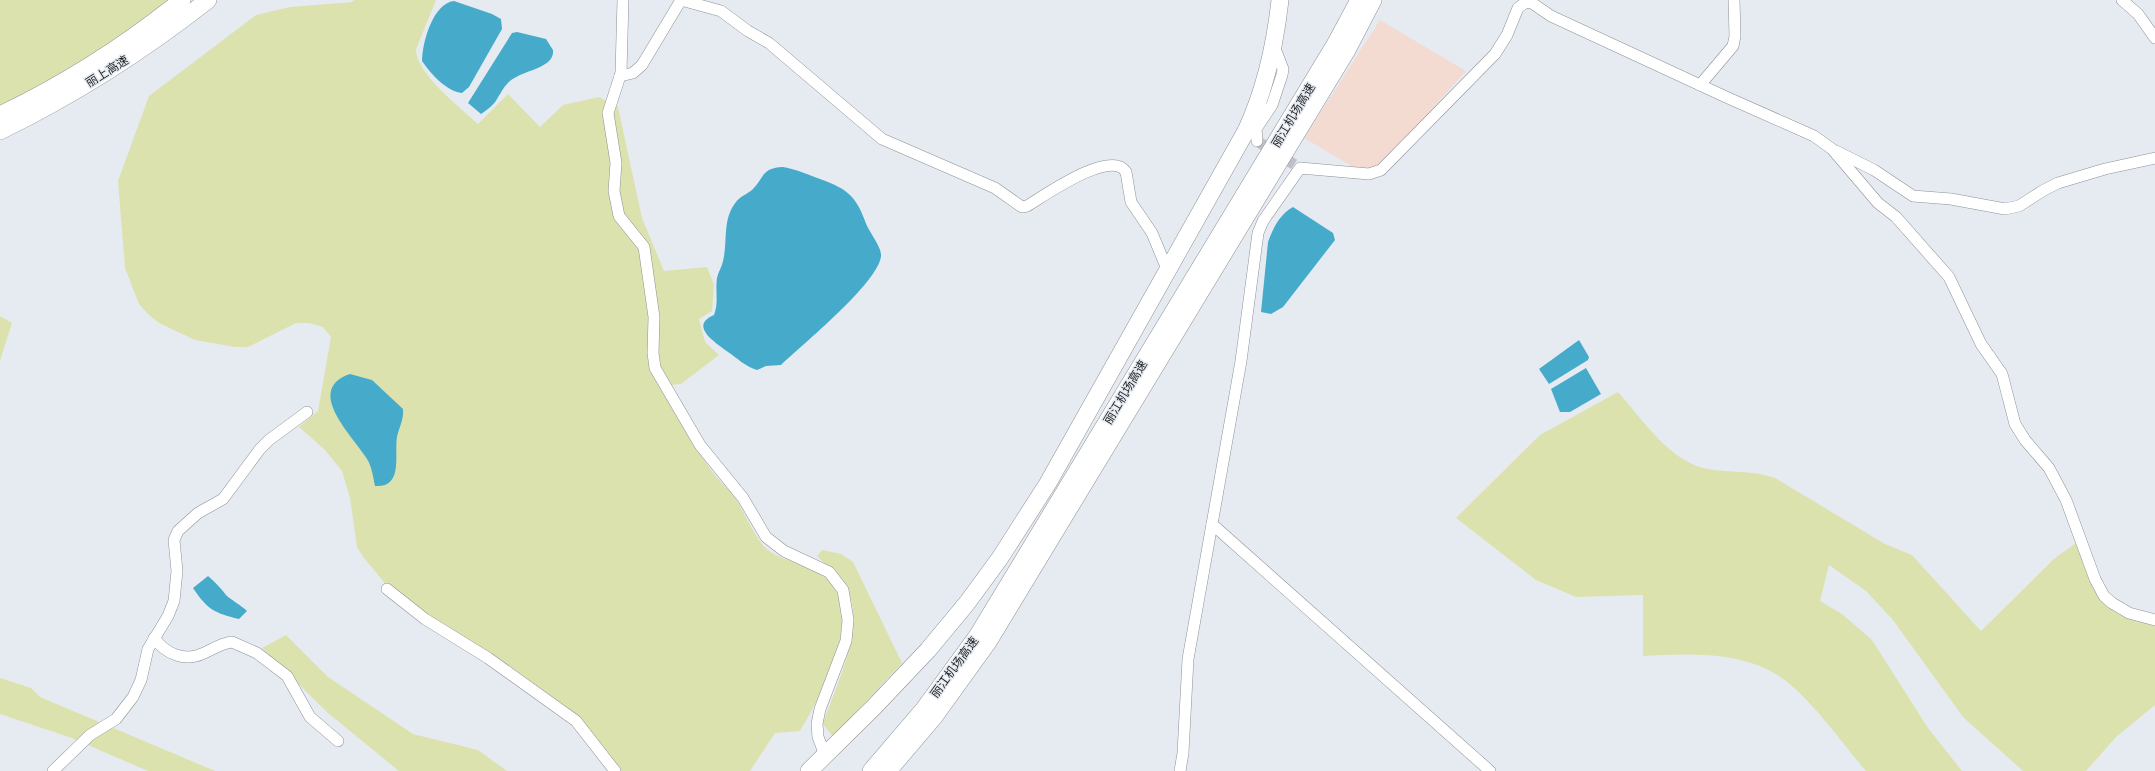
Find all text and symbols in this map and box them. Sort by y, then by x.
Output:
street label: 丽上高速 [83,52,131,90]
street label: 丽江机场高速 [1268,80,1318,150]
street label: 丽江机场高速 [1100,357,1150,427]
street label: 丽江机场高速 [927,633,981,701]

